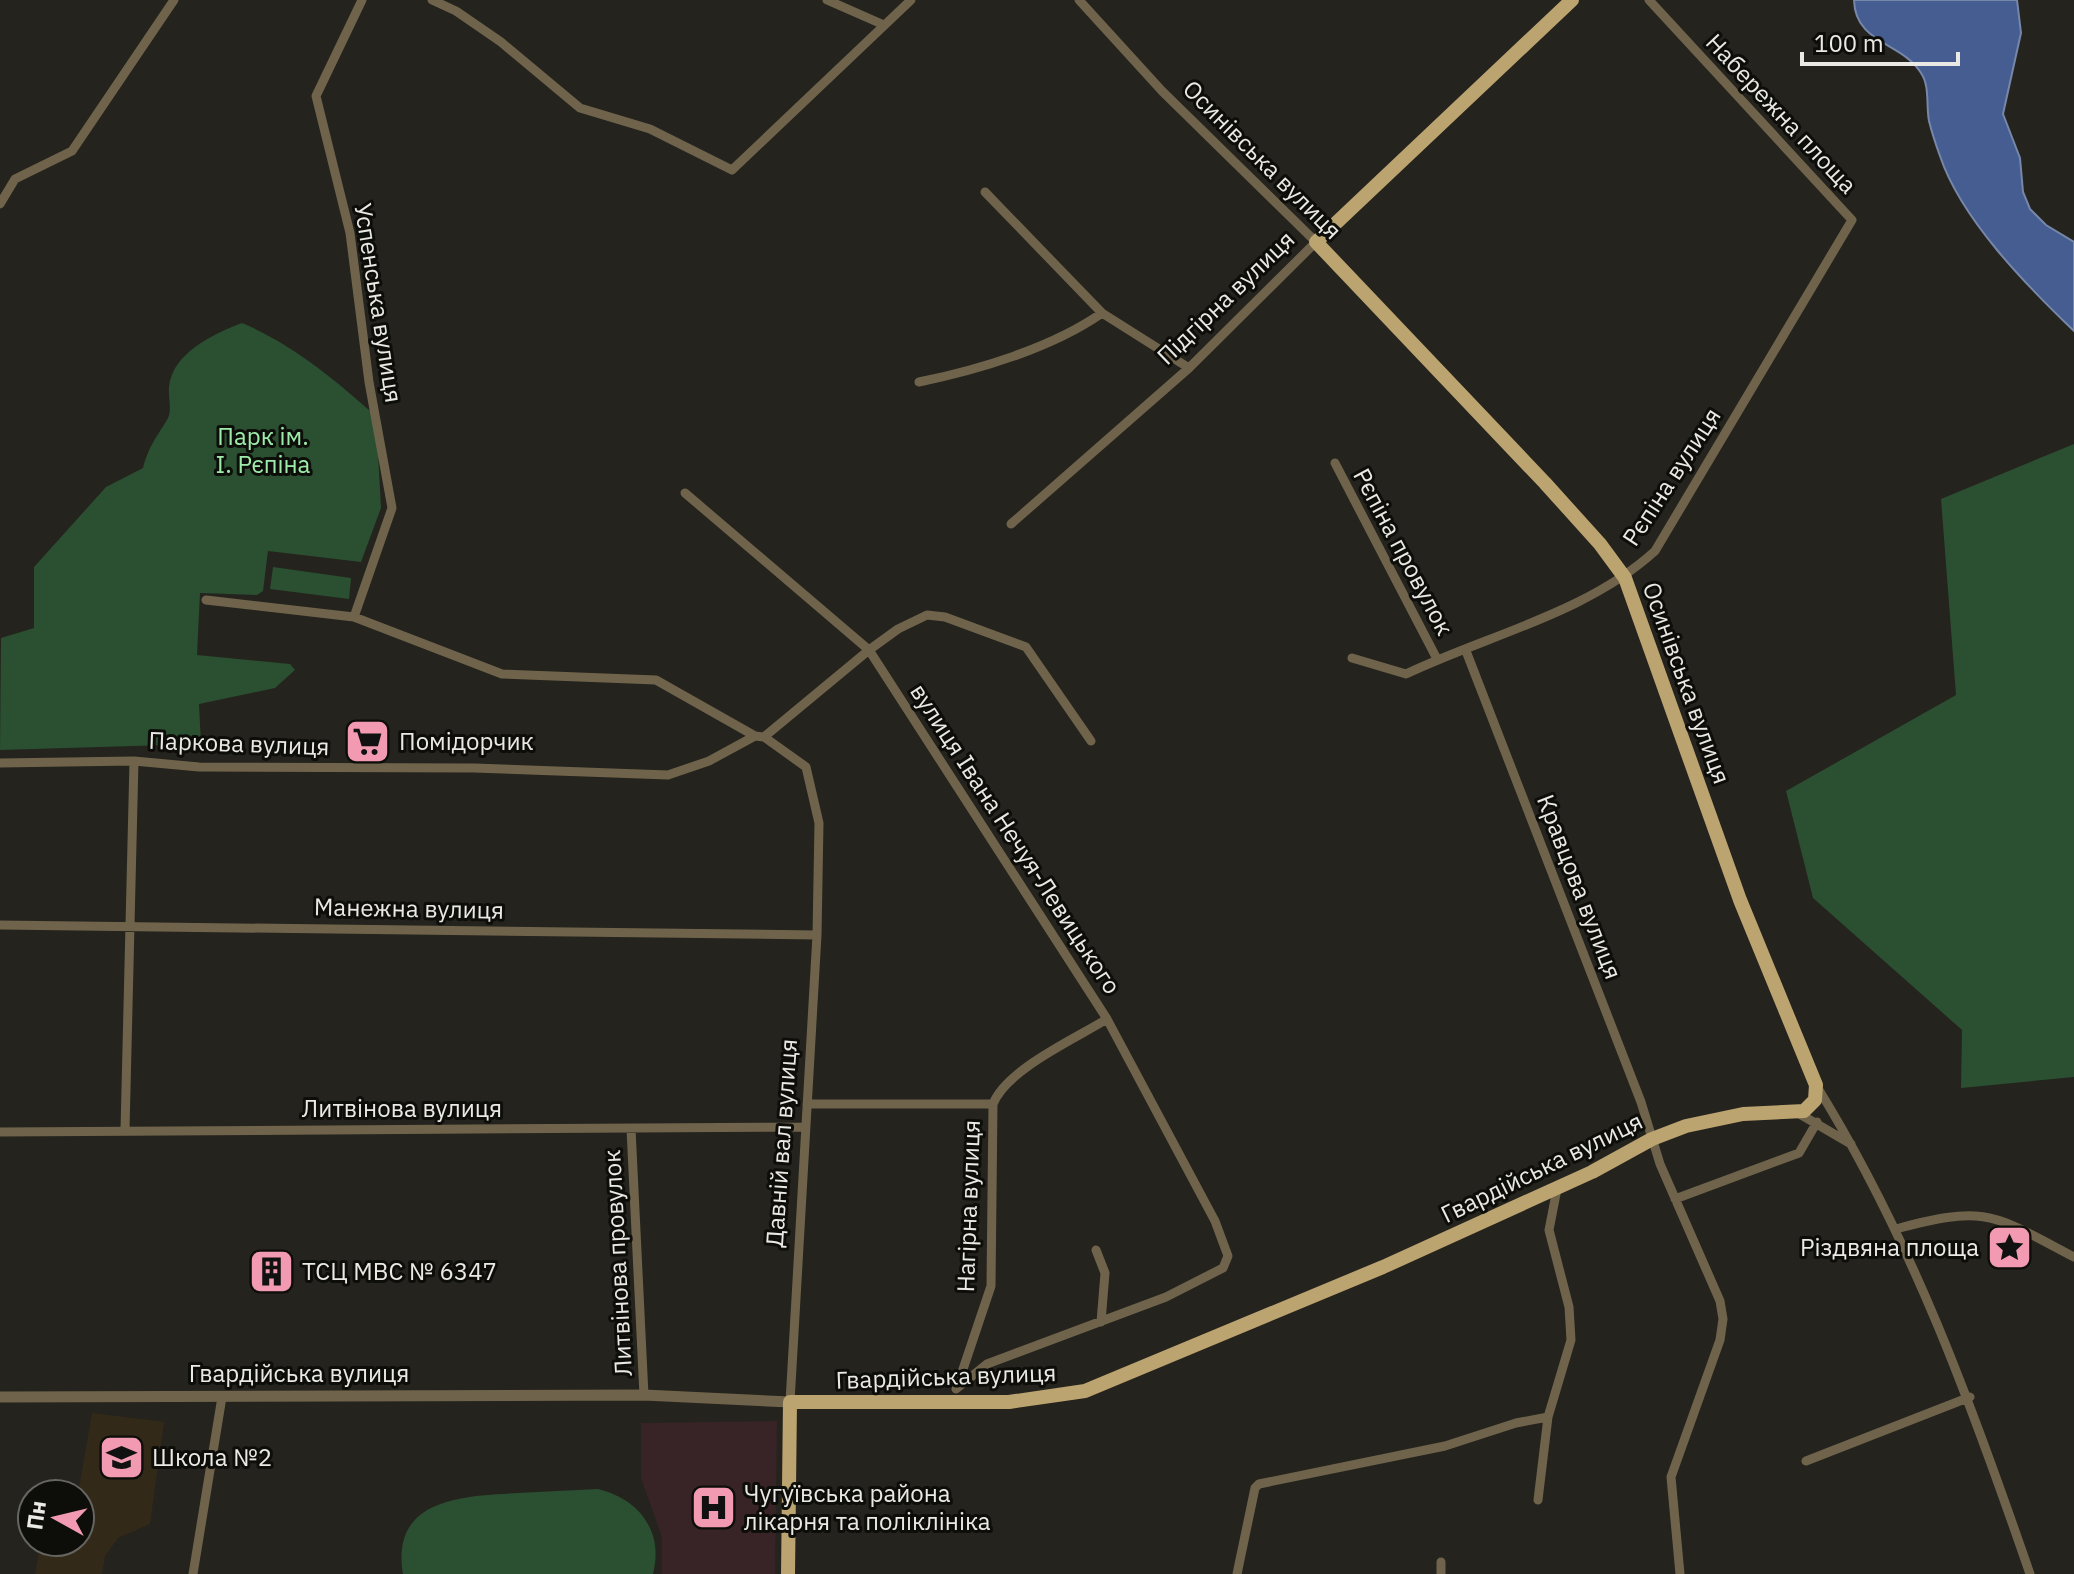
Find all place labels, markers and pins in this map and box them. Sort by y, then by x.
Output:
supermarket icon: Помідорчик [344,718,392,766]
place label: Помідорчик [399,725,534,757]
place icon: Різдвяна площа [1986,1224,2034,1272]
place label: Різдвяна площа [1800,1231,1979,1263]
building icon: ТСЦ МВС № 6347 [247,1248,295,1296]
place label: ТСЦ МВС № 6347 [302,1255,497,1287]
school or university icon: Школа №2 [97,1434,145,1482]
place label: Школа №2 [152,1441,272,1473]
place label: Чугуївська района лікарня та поліклініка [744,1477,991,1537]
hospital icon: Чугуївська района лікарня та поліклініка [689,1484,737,1532]

